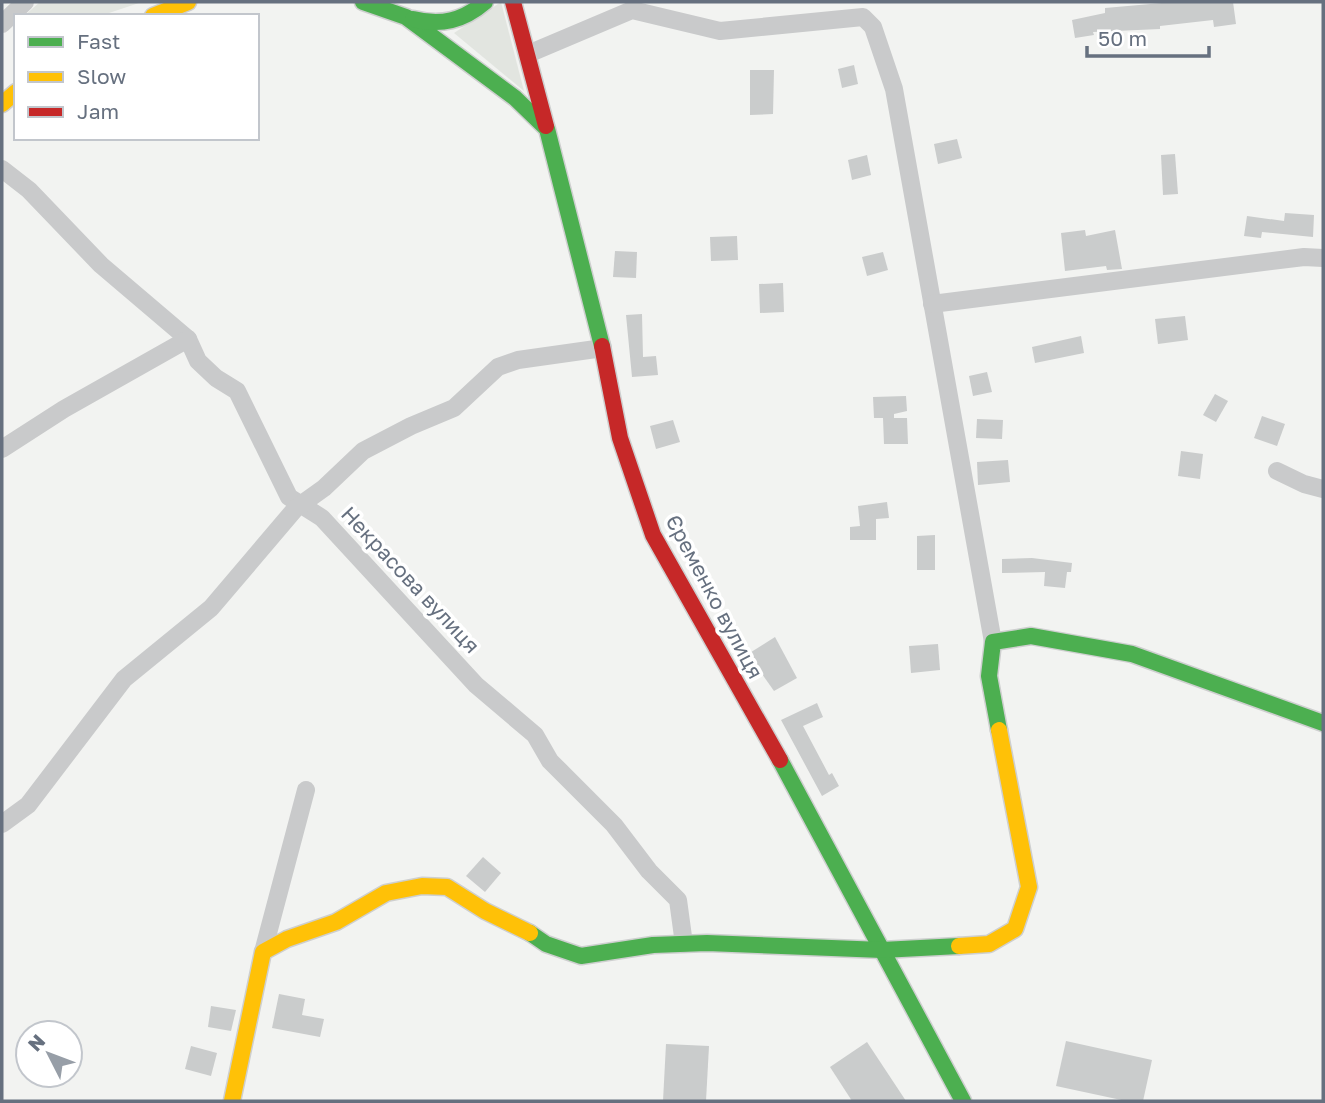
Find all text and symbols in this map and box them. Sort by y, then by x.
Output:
legend [14,14,259,140]
scale bar [1087,14,1210,58]
text: 50 m [1098,25,1147,51]
text: Fast [77,28,120,54]
text: Slow [77,63,126,89]
text: Jam [77,98,119,124]
street label: Некрасова вулиця [336,501,485,658]
street label: Єременко вулиця [661,510,769,683]
north arrow [14,1019,84,1089]
text: N [23,1029,49,1055]

